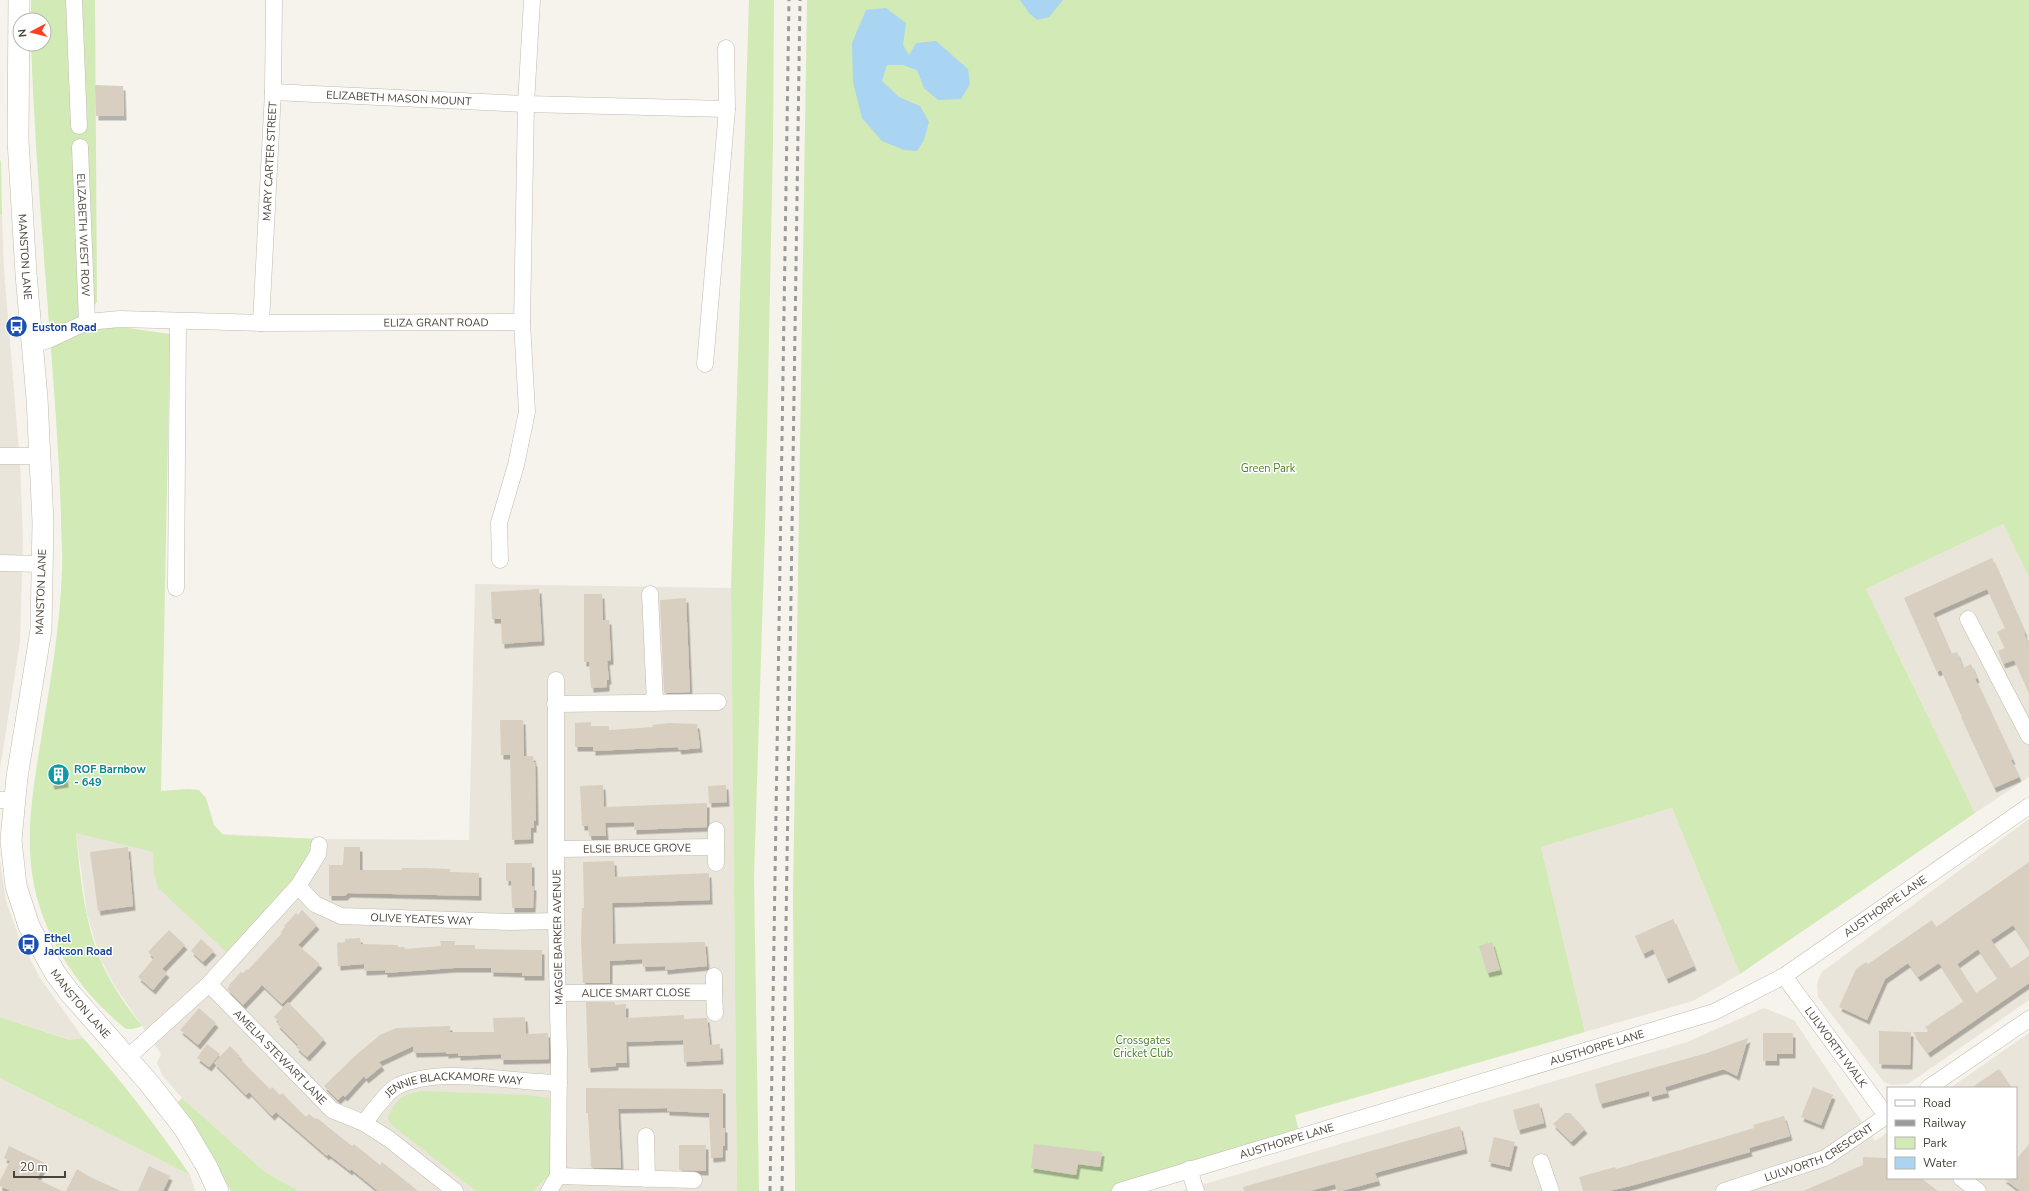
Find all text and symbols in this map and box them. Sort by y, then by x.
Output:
north arrow [12,12,52,52]
text: N [15,28,31,38]
street label: ELIZABETH MASON MOUNT [326,87,472,109]
street label: MARY CARTER STREET [259,101,280,221]
street label: ELIZABETH WEST ROW [74,173,93,297]
street label: MANSTON LANE [15,213,36,300]
bus stop icon: Euston Road [4,314,30,340]
street label: ELIZA GRANT ROAD [383,315,489,330]
place label: Euston Road [32,320,97,335]
park label: Green Park [1241,461,1296,476]
street label: MANSTON LANE [32,549,50,635]
building icon: ROF Barnbow - 649 [45,762,71,788]
place label: ROF Barnbow - 649 [74,762,146,790]
street label: ELSIE BRUCE GROVE [583,840,691,856]
street label: MAGGIE BARKER AVENUE [549,869,567,1005]
street label: AUSTHORPE LANE [1840,872,1929,940]
street label: OLIVE YEATES WAY [370,910,473,928]
bus stop icon: Ethel Jackson Road [15,931,41,957]
place label: Ethel Jackson Road [43,931,112,959]
street label: MANSTON LANE [47,966,114,1041]
street label: ALICE SMART CLOSE [581,985,690,1000]
street label: LULWORTH WALK [1801,1004,1871,1091]
street label: AMELIA STEWART LANE [230,1006,330,1108]
street label: AUSTHORPE LANE [1548,1026,1646,1069]
park label: Crossgates Cricket Club [1113,1033,1173,1061]
street label: JENNIE BLACKAMORE WAY [380,1069,524,1101]
legend [1887,1087,2017,1179]
text: Road [1923,1095,1951,1111]
text: Railway [1923,1115,1967,1131]
street label: AUSTHORPE LANE [1238,1119,1336,1162]
street label: LULWORTH CRESCENT [1762,1119,1877,1185]
text: Park [1923,1135,1948,1151]
scale bar [14,1153,65,1179]
text: Water [1923,1155,1957,1171]
text: 20 m [20,1159,48,1175]

